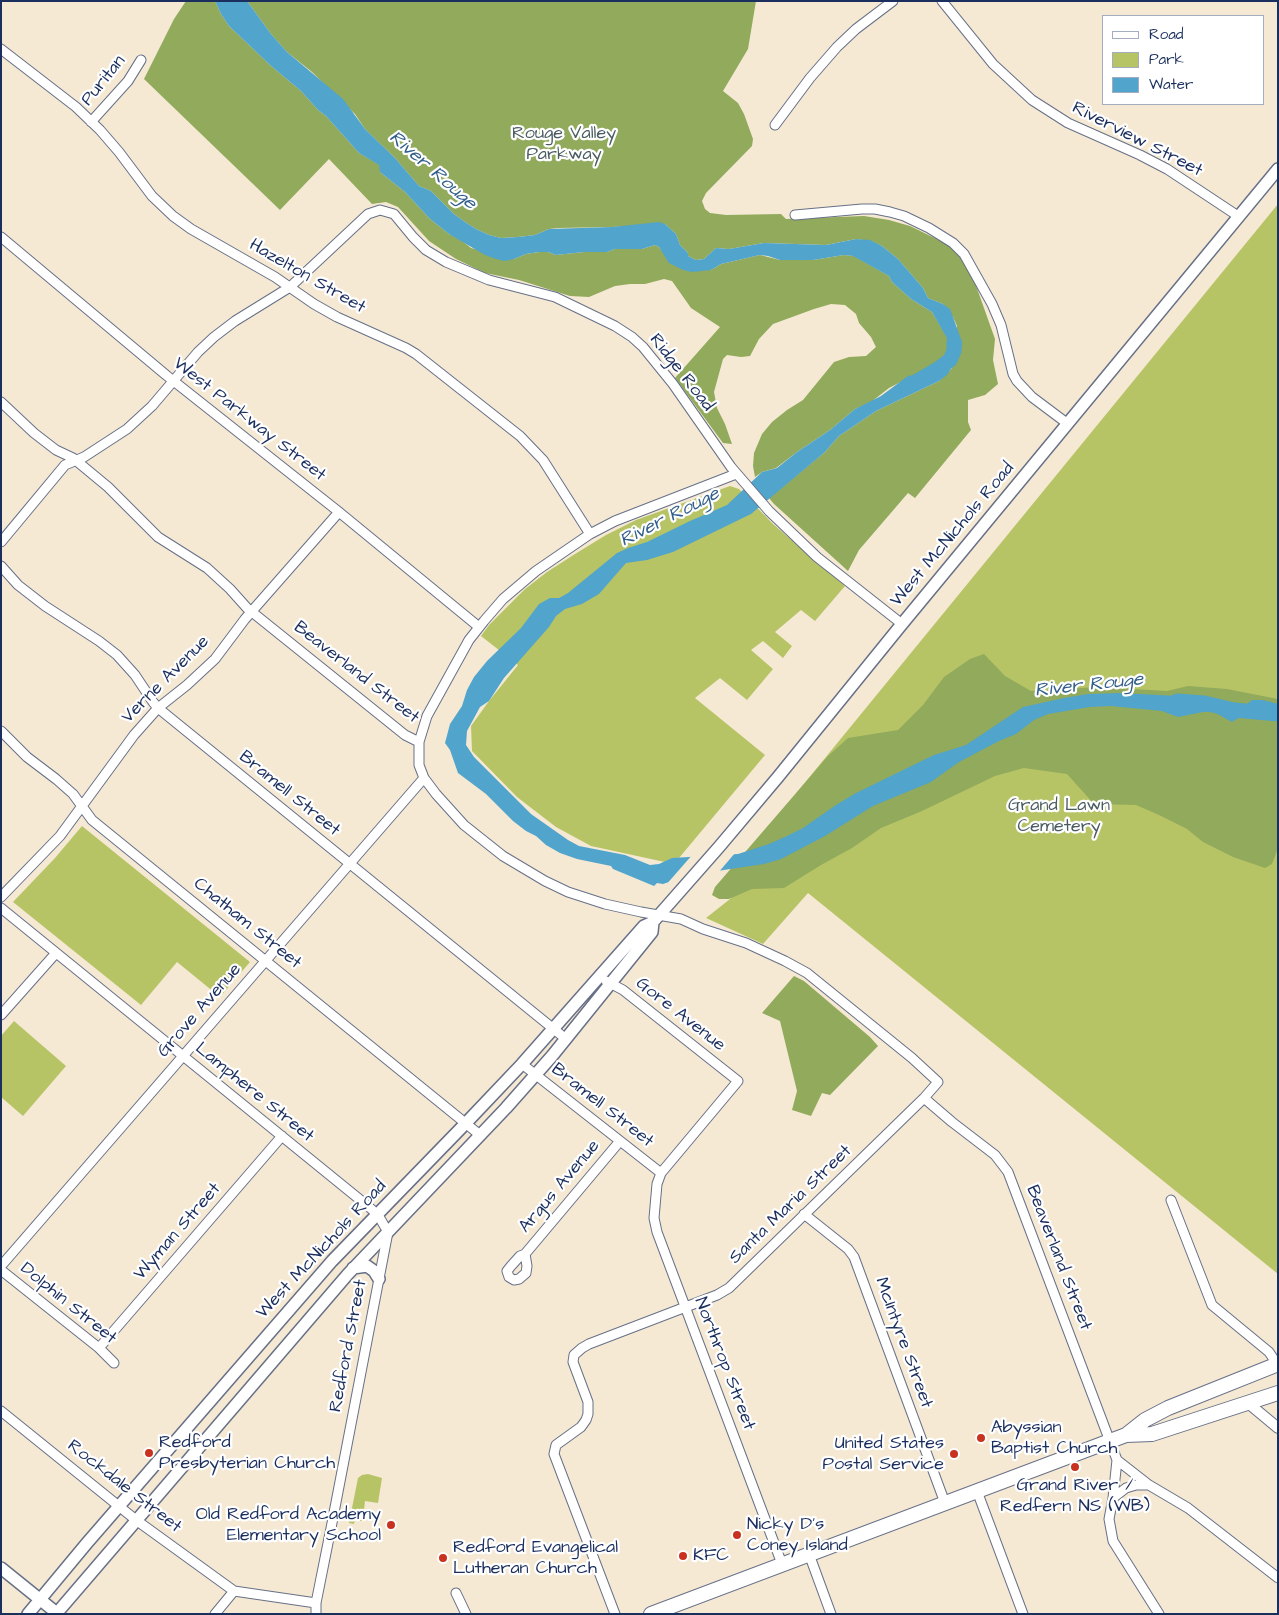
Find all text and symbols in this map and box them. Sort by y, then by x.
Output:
legend [1102,15,1264,105]
text: Road [1149,24,1183,45]
text: Park [1149,49,1184,70]
street label: Puritan [77,51,131,111]
text: Water [1149,74,1193,95]
street label: Riverview Street [1068,98,1206,182]
park label: Rouge Valley Parkway [512,123,616,166]
water label: River Rouge [384,127,480,215]
street label: Hazelton Street [245,235,369,319]
street label: Ridge Road [644,330,718,416]
street label: West Parkway Street [168,354,330,486]
street label: West McNichols Road [886,459,1020,611]
water label: River Rouge [616,483,724,553]
street label: Beaverland Street [289,617,423,729]
street label: Verne Avenue [118,632,214,728]
water label: River Rouge [1034,669,1144,703]
street label: Bramell Street [234,747,344,841]
park label: Grand Lawn Cemetery [1008,795,1110,838]
street label: Chatham Street [189,874,305,974]
street label: Grove Avenue [153,960,247,1062]
street label: Gore Avenue [631,973,729,1057]
street label: Lamphere Street [190,1038,318,1148]
street label: Bramell Street [546,1059,658,1153]
street label: Argus Avenue [515,1136,605,1238]
street label: Santa Maria Street [725,1141,857,1269]
street label: West McNichols Road [252,1176,392,1324]
street label: Wyman Street [130,1179,226,1285]
street label: Beaverland Street [1020,1182,1096,1334]
street label: Dolphin Street [15,1258,121,1350]
street label: McIntyre Street [869,1275,937,1411]
street label: Redford Street [326,1278,372,1414]
street label: Northrop Street [689,1295,759,1433]
place label: Abyssian Baptist Church [991,1417,1118,1460]
place label: Redford Presbyterian Church [159,1432,335,1475]
marker: Abyssian Baptist Church [975,1432,987,1444]
place label: United States Postal Service [822,1433,944,1476]
street label: Rockdale Street [63,1436,185,1538]
marker: Redford Presbyterian Church [143,1447,155,1459]
marker: United States Postal Service [948,1448,960,1460]
marker: Grand River / Redfern NS (WB) [1069,1461,1081,1473]
place label: Grand River / Redfern NS (WB) [1000,1475,1150,1518]
place label: Old Redford Academy Elementary School [196,1504,381,1546]
place label: Nicky D's Coney Island [747,1514,848,1556]
marker: Old Redford Academy Elementary School [385,1519,397,1531]
marker: Nicky D's Coney Island [731,1529,743,1541]
place label: Redford Evangelical Lutheran Church [453,1537,618,1580]
place label: KFC [693,1545,729,1567]
marker: KFC [677,1550,689,1562]
marker: Redford Evangelical Lutheran Church [437,1552,449,1564]

